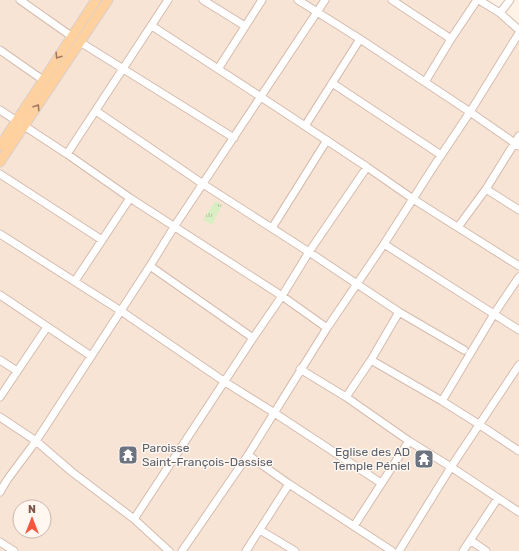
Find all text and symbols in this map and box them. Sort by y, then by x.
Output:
one-way arrow [56,52,63,59]
one-way arrow [32,104,39,111]
place label: Paroisse Saint-François-Dassise [142,441,273,469]
temple icon: Paroisse Saint-François-Dassise [117,444,139,466]
place label: Eglise des AD Temple Péniel [333,445,410,473]
temple icon: Eglise des AD Temple Péniel [413,448,435,470]
north arrow [12,499,52,539]
text: N [28,503,36,516]

